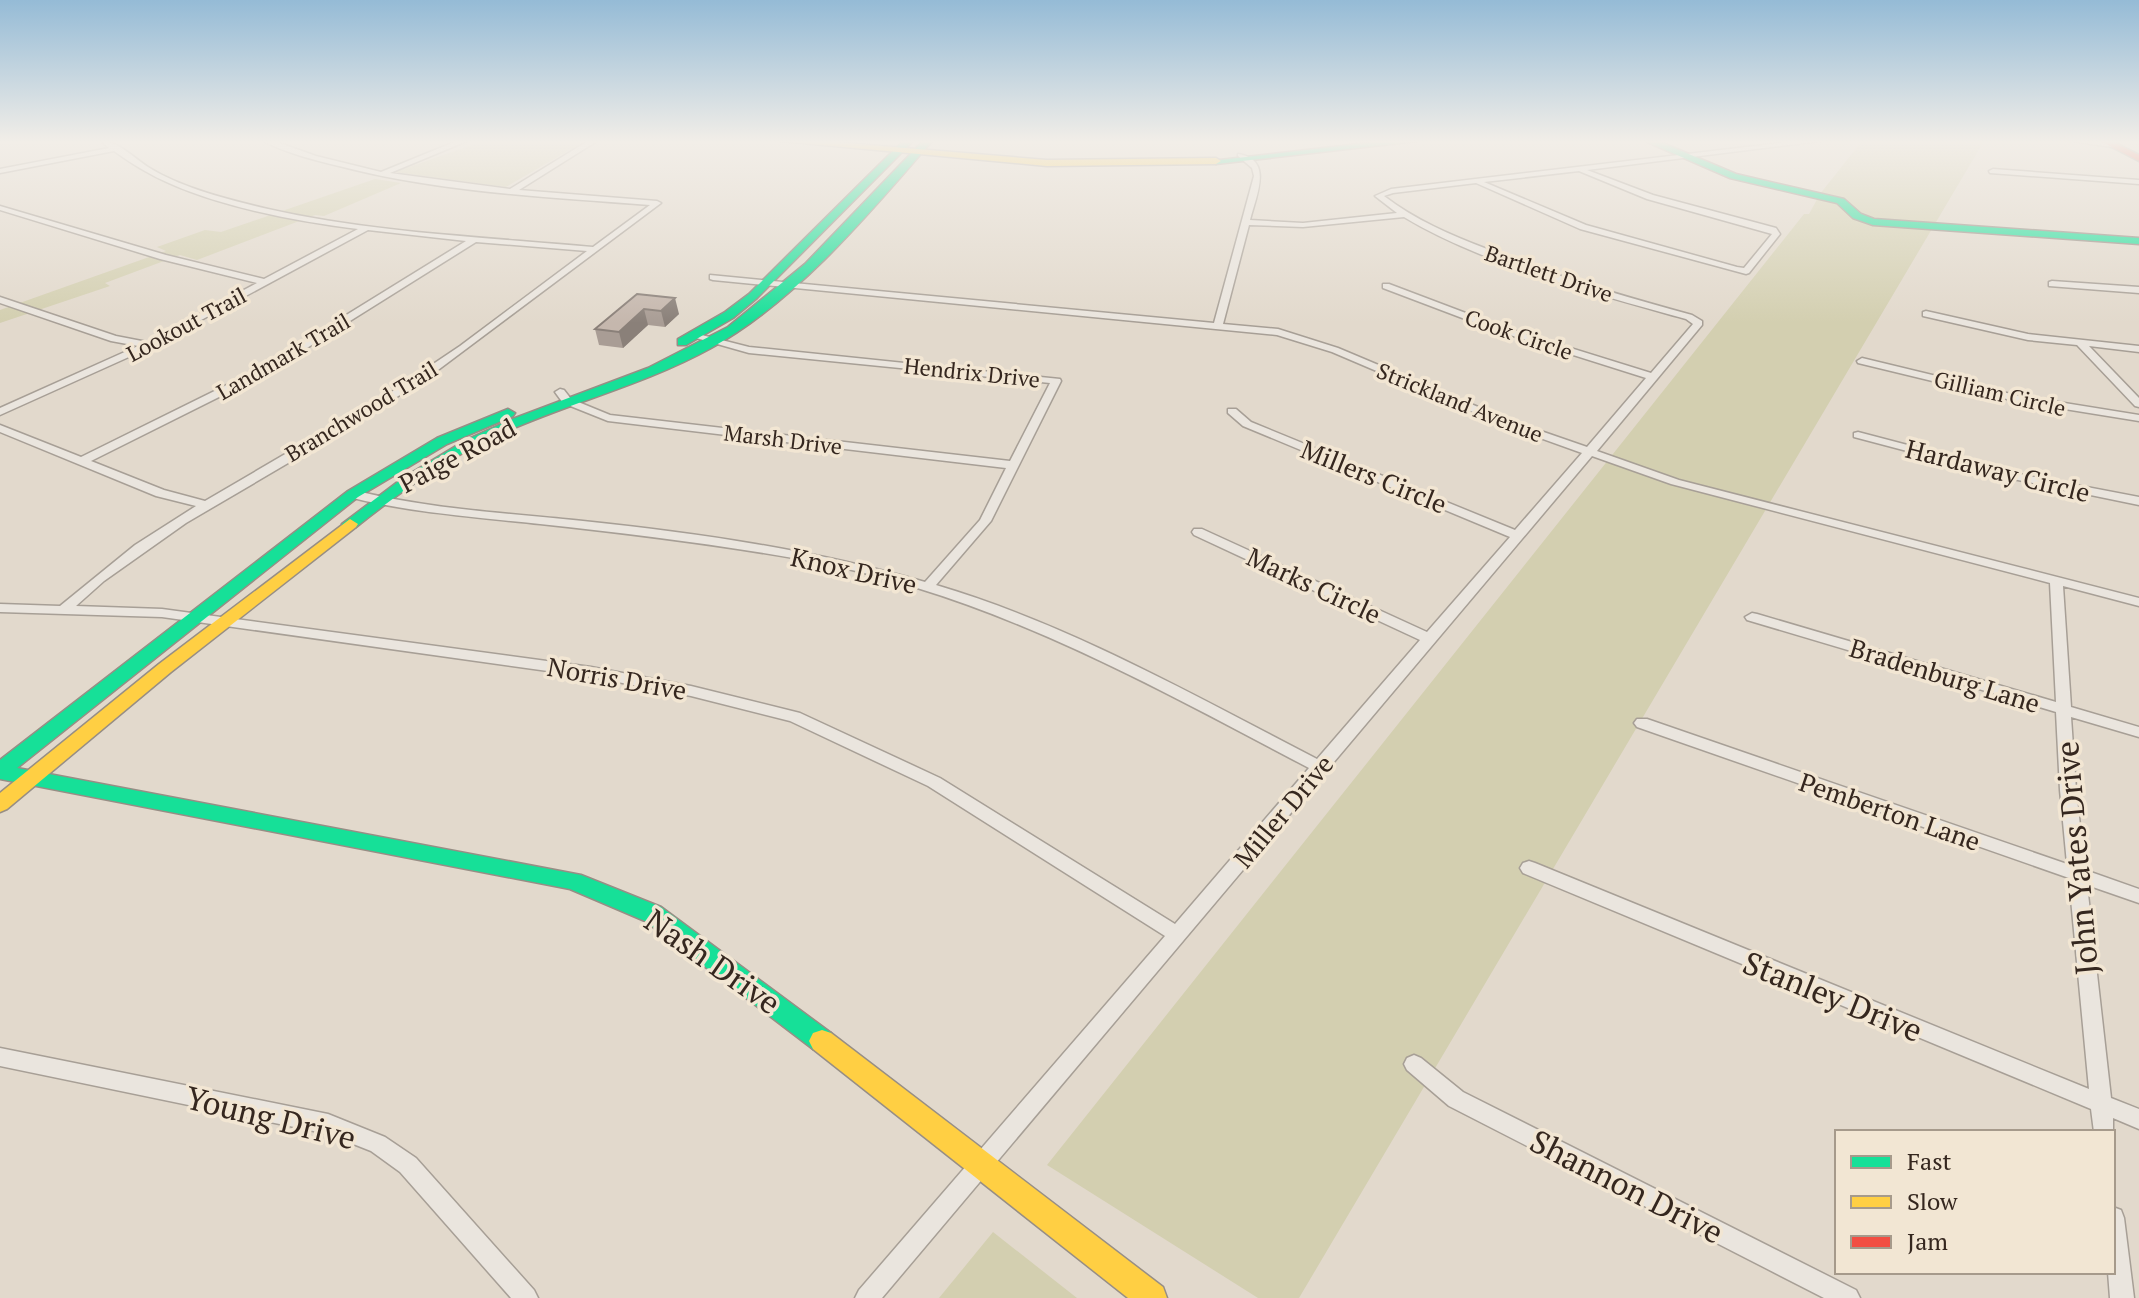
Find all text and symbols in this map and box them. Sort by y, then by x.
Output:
street label: Bartlett Drive [1481,238,1617,308]
street label: Lookout Trail [121,280,251,368]
street label: Cook Circle [1461,302,1577,366]
street label: Landmark Trail [211,306,355,406]
street label: Hendrix Drive [903,350,1041,394]
street label: Branchwood Trail [280,354,442,468]
street label: Strickland Avenue [1373,355,1547,449]
street label: Gilliam Circle [1931,364,2069,422]
street label: Paige Road [393,410,521,500]
street label: Marsh Drive [722,417,844,461]
street label: Millers Circle [1296,431,1452,521]
street label: Hardaway Circle [1902,431,2094,509]
street label: Knox Drive [788,539,920,601]
street label: Marks Circle [1241,539,1387,631]
street label: Bradenburg Lane [1846,630,2044,720]
street label: Norris Drive [545,649,689,707]
street label: John Yates Drive [2045,739,2107,977]
street label: Miller Drive [1226,747,1340,875]
street label: Pemberton Lane [1795,764,1985,858]
street label: Nash Drive [637,899,789,1023]
street label: Stanley Drive [1737,941,1929,1051]
street label: Young Drive [182,1076,360,1158]
street label: Shannon Drive [1523,1119,1731,1253]
legend [1835,1130,2115,1274]
text: Fast [1907,1145,1952,1177]
text: Slow [1907,1185,1958,1217]
text: Jam [1907,1225,1948,1257]

